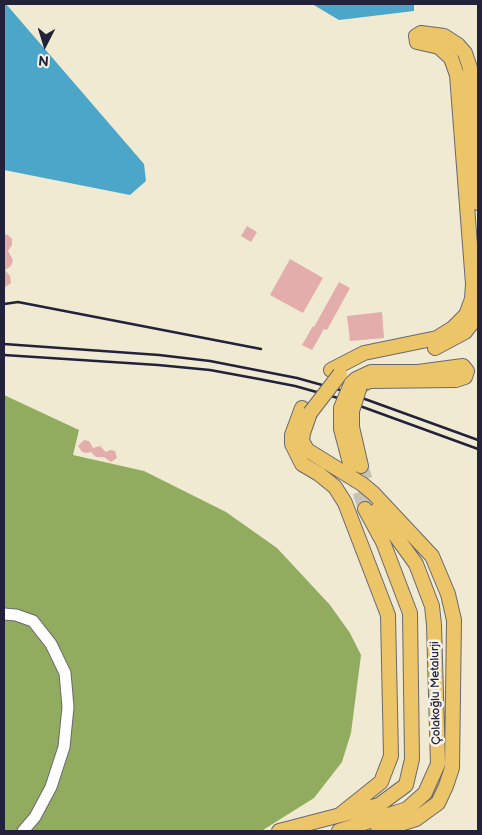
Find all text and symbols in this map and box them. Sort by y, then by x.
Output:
north arrow [20,20,70,70]
text: N [38,52,50,69]
street label: Çolakoğlu Metalurji [428,641,444,745]

